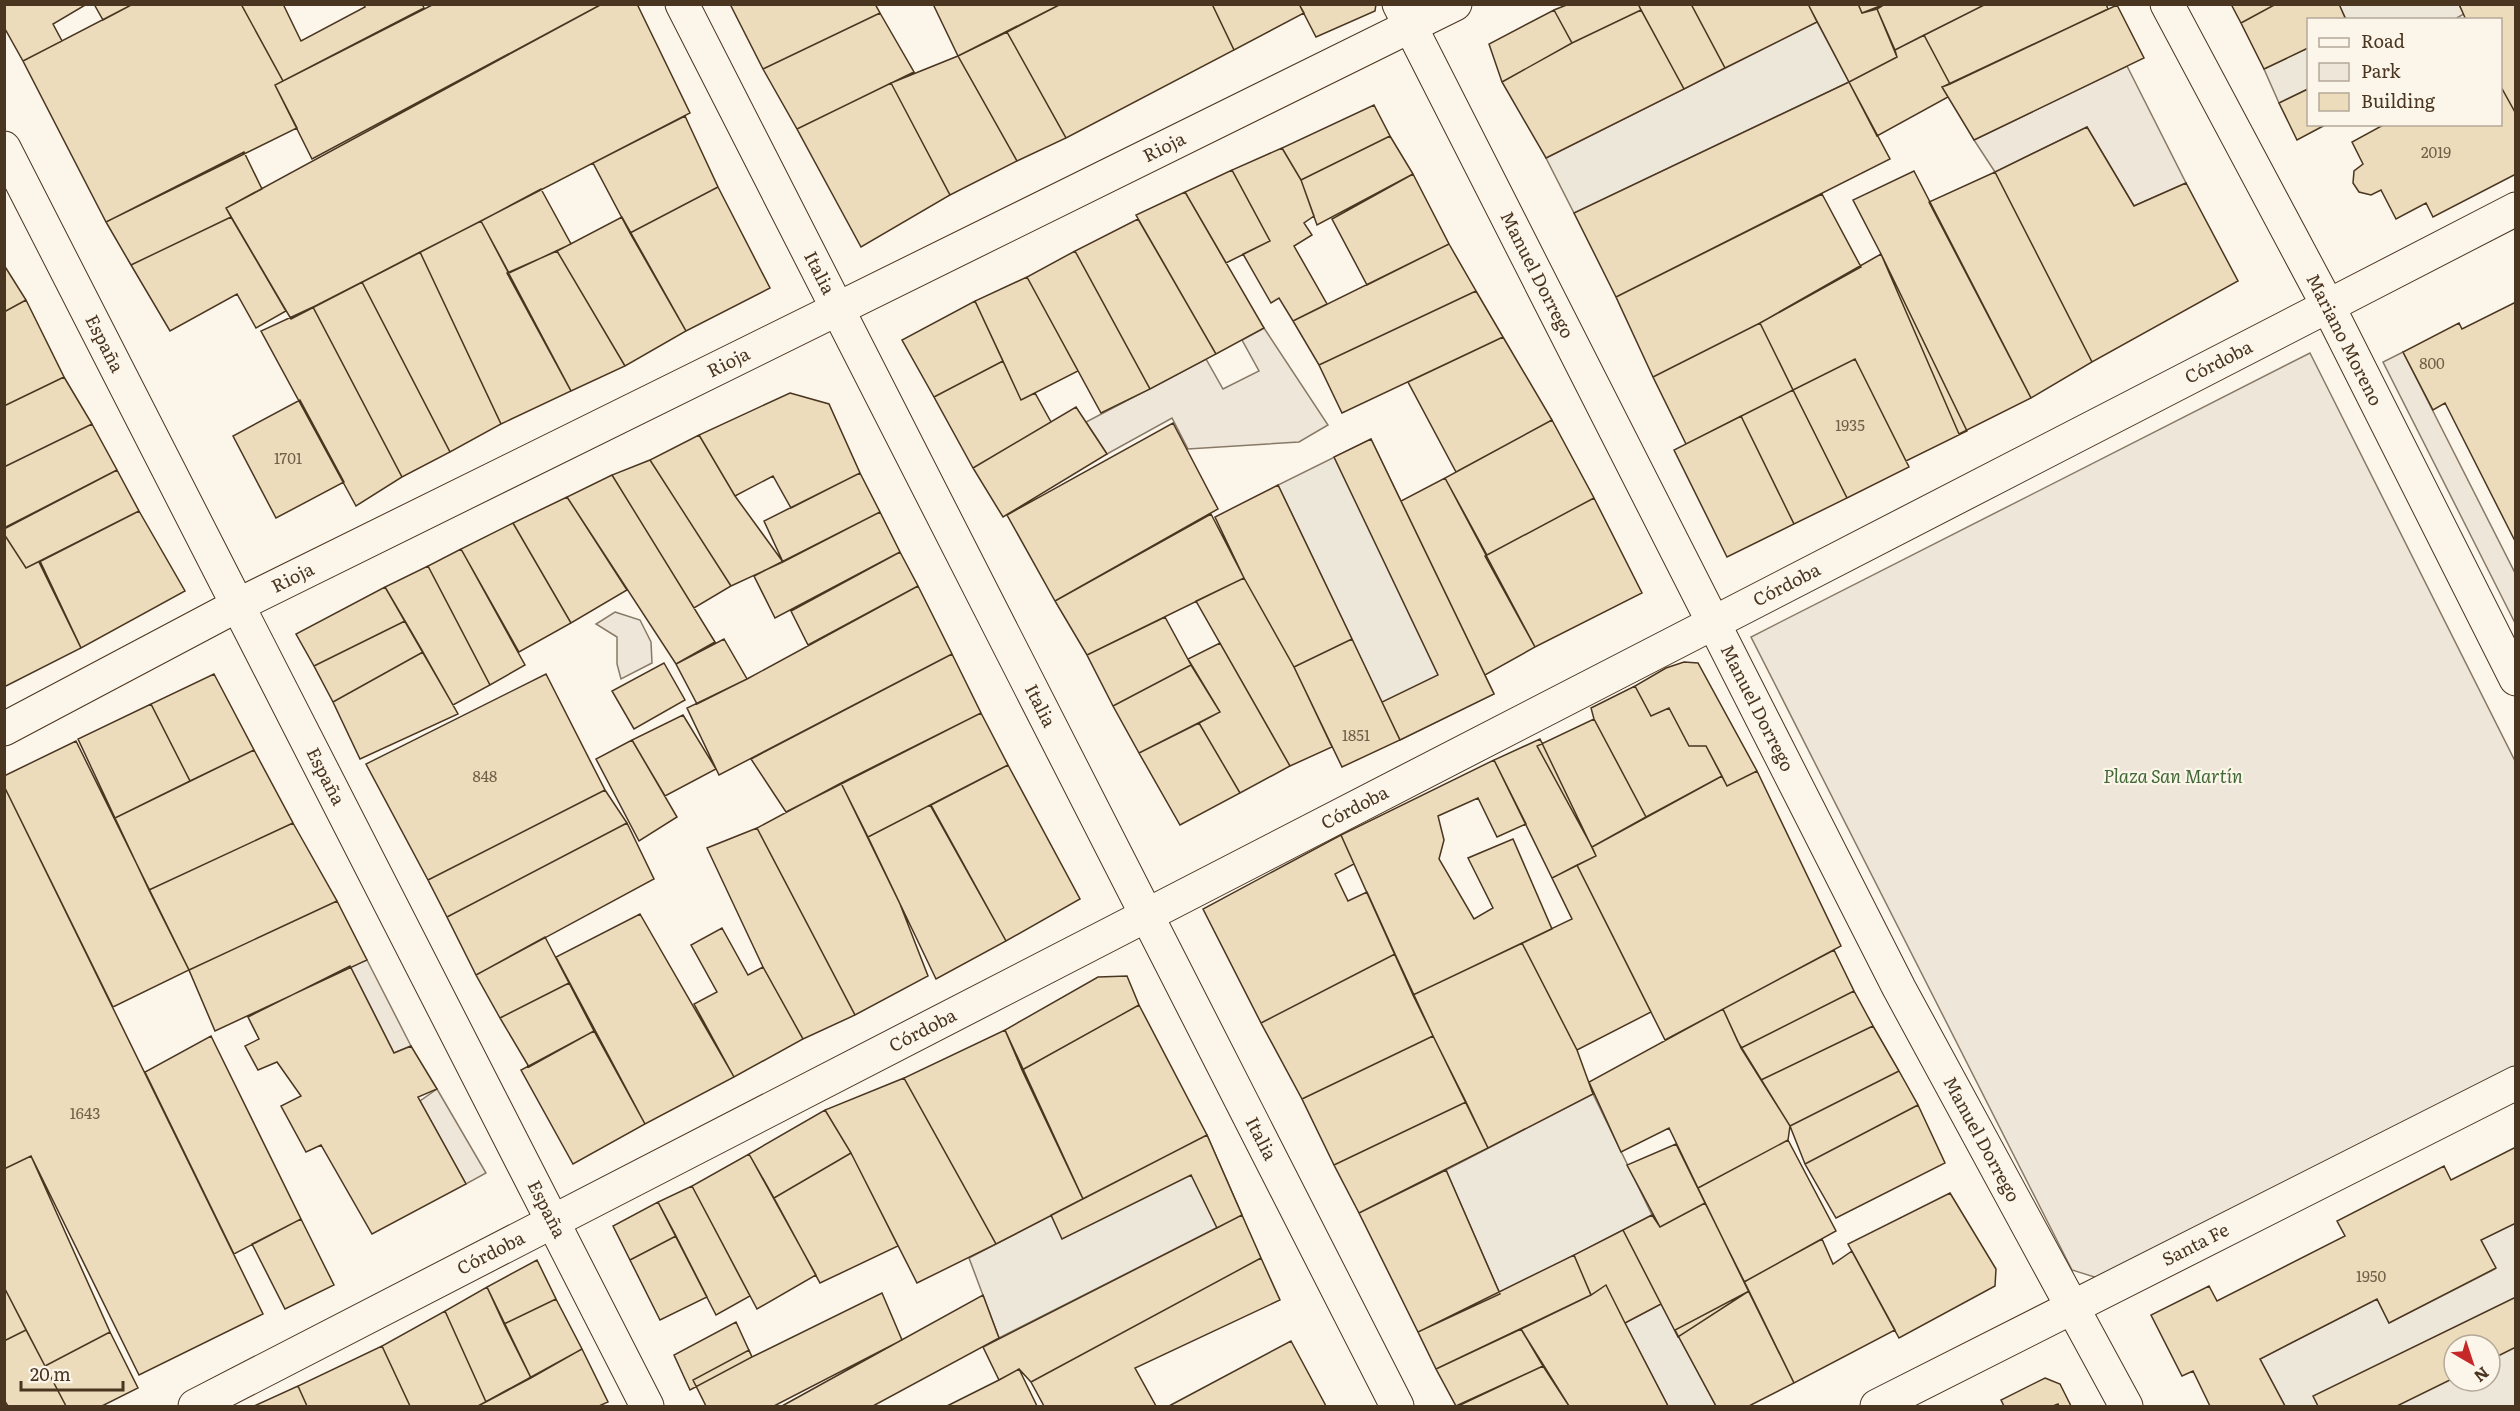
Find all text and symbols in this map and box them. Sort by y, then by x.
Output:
legend [2307,18,2502,126]
text: Road [2361,27,2405,54]
text: Park [2361,57,2402,84]
text: Building [2361,87,2436,114]
street label: Rioja [1138,124,1190,168]
house number: 2019 [2421,140,2451,163]
street label: Manuel Dorrego [1494,206,1582,343]
street label: Italia [798,246,843,299]
street label: Mariano Moreno [2300,269,2390,410]
street label: España [79,310,132,377]
street label: Córdoba [2180,332,2257,390]
street label: Rioja [702,339,754,383]
house number: 800 [2419,351,2445,374]
house number: 1935 [1835,413,1865,436]
house number: 1701 [274,446,302,469]
street label: Rioja [266,554,318,599]
street label: Córdoba [1748,555,1825,612]
street label: Manuel Dorrego [1715,639,1802,776]
street label: Italia [1019,679,1064,732]
house number: 1851 [1342,723,1370,746]
street label: España [301,742,353,810]
park label: Plaza San Martín [2103,762,2243,789]
house number: 848 [473,764,497,787]
street label: Córdoba [1316,778,1393,835]
street label: Córdoba [884,1000,961,1058]
street label: Manuel Dorrego [1937,1071,2028,1206]
house number: 1643 [70,1101,100,1124]
street label: Italia [1240,1112,1285,1165]
street label: España [522,1175,574,1243]
street label: Santa Fe [2157,1215,2233,1272]
street label: Córdoba [452,1223,529,1281]
house number: 1950 [2356,1264,2386,1287]
north arrow [2442,1333,2502,1393]
scale bar [21,1354,123,1392]
text: 20 m [30,1360,71,1387]
text: N [2469,1362,2495,1389]

